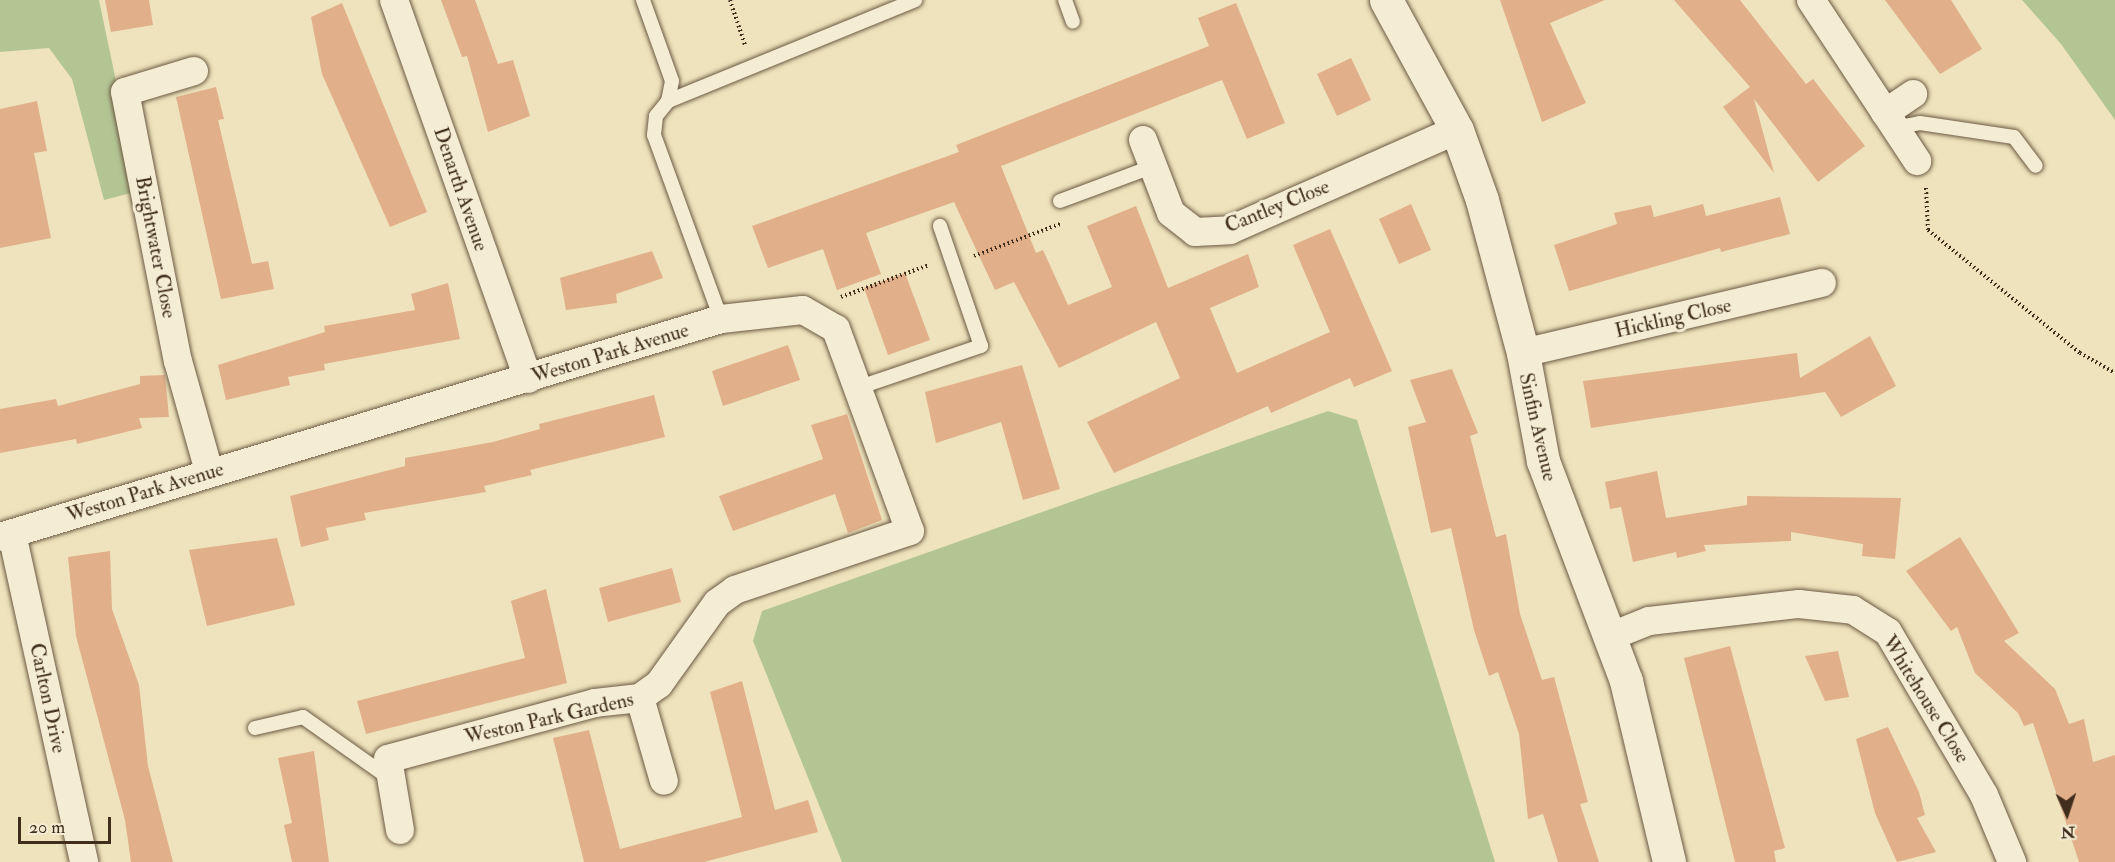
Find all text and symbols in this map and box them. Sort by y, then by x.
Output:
street label: Denarth Avenue [429,124,493,254]
street label: Brightwater Close [130,174,182,320]
street label: Cantley Close [1221,174,1333,238]
street label: Hickling Close [1613,293,1733,343]
street label: Weston Park Avenue [529,318,691,388]
street label: Sinfin Avenue [1514,371,1562,483]
street label: Weston Park Avenue [64,457,226,527]
street label: Whitehouse Close [1877,631,1975,767]
street label: Carlton Drive [25,641,71,755]
street label: Weston Park Gardens [462,687,636,749]
north arrow [2037,784,2097,844]
scale bar [21,805,114,843]
text: 20 m [29,816,65,839]
text: N [2060,822,2076,842]

